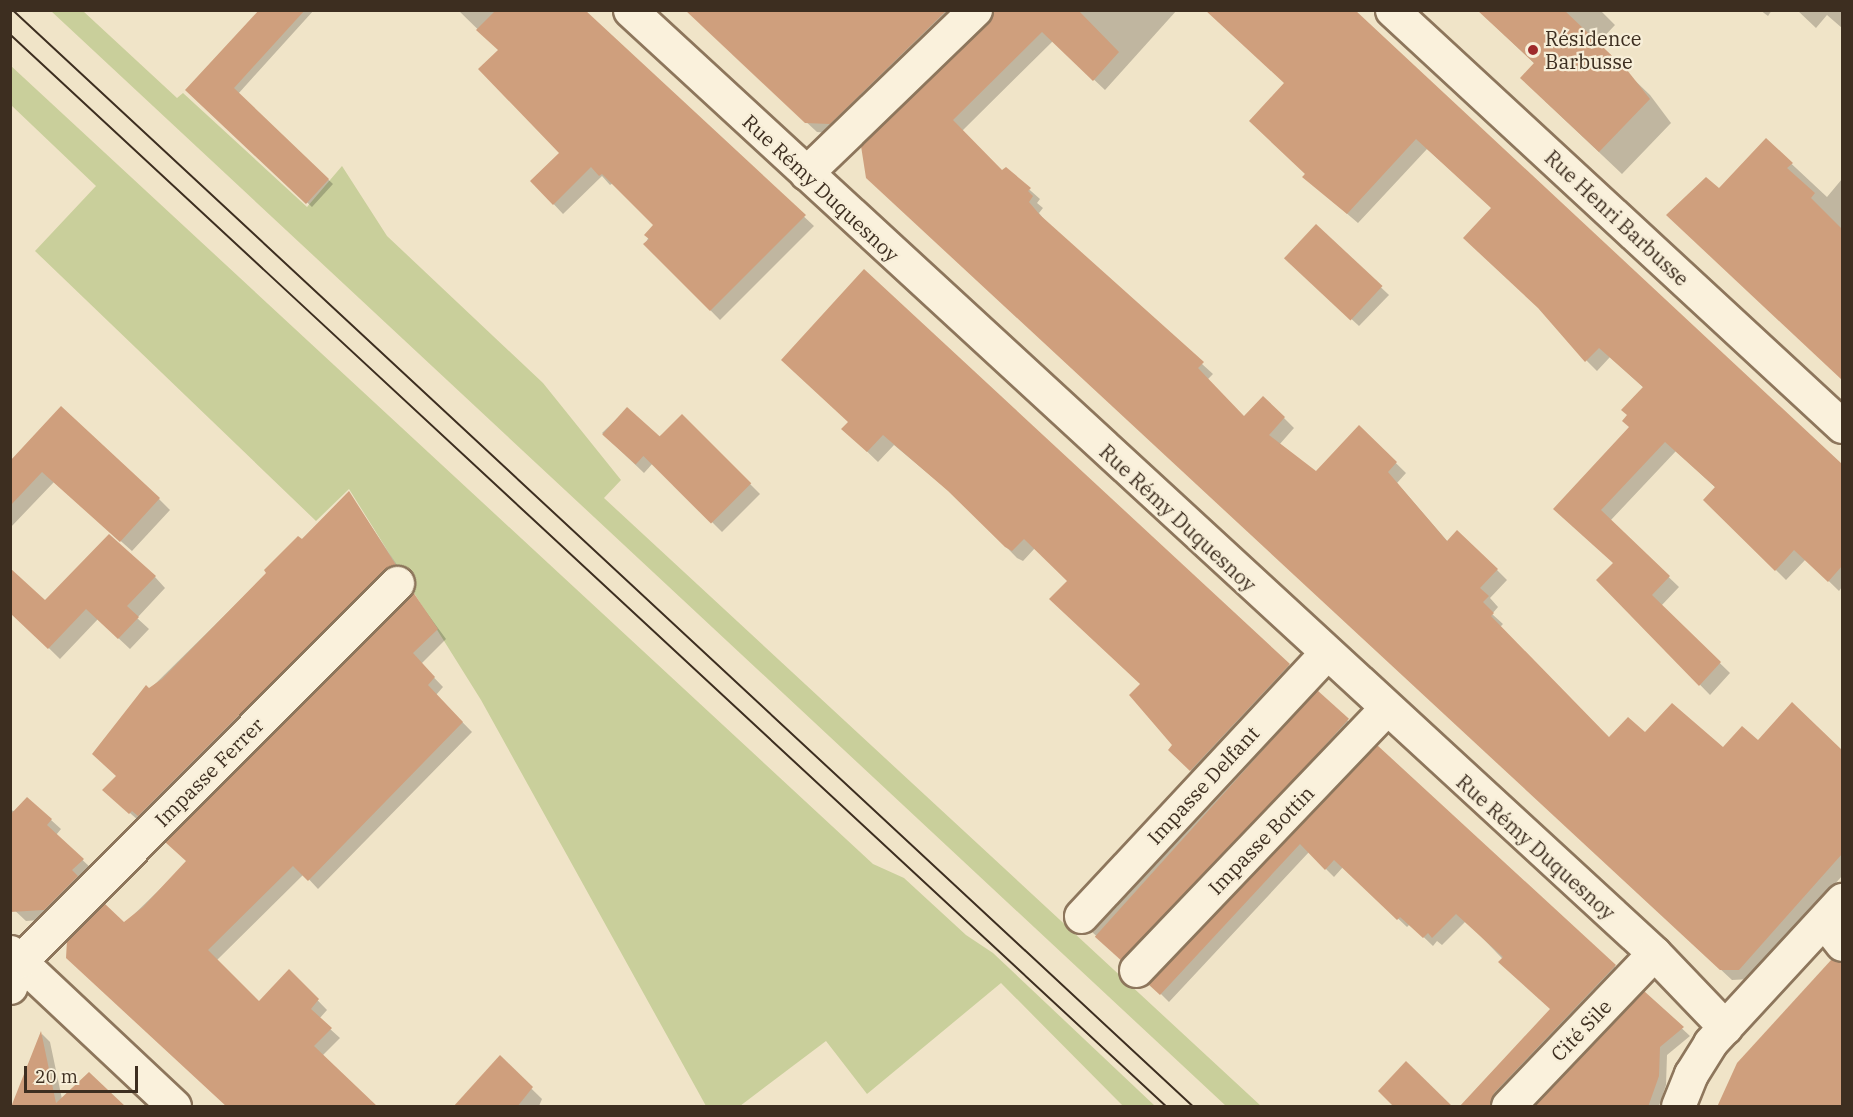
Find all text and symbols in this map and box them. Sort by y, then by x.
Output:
place label: Résidence Barbusse [1545,27,1641,74]
marker: Résidence Barbusse [1526,43,1540,57]
street label: Rue Rémy Duquesnoy [738,109,904,267]
street label: Rue Henri Barbusse [1540,145,1694,291]
street label: Rue Rémy Duquesnoy [1095,439,1261,597]
street label: Impasse Ferrer [150,713,268,831]
street label: Impasse Delfant [1142,721,1264,849]
street label: Rue Rémy Duquesnoy [1452,769,1620,925]
street label: Impasse Bottin [1203,781,1319,899]
street label: Cité Sile [1546,994,1616,1066]
scale bar [27,1054,141,1092]
text: 20 m [35,1065,78,1088]

